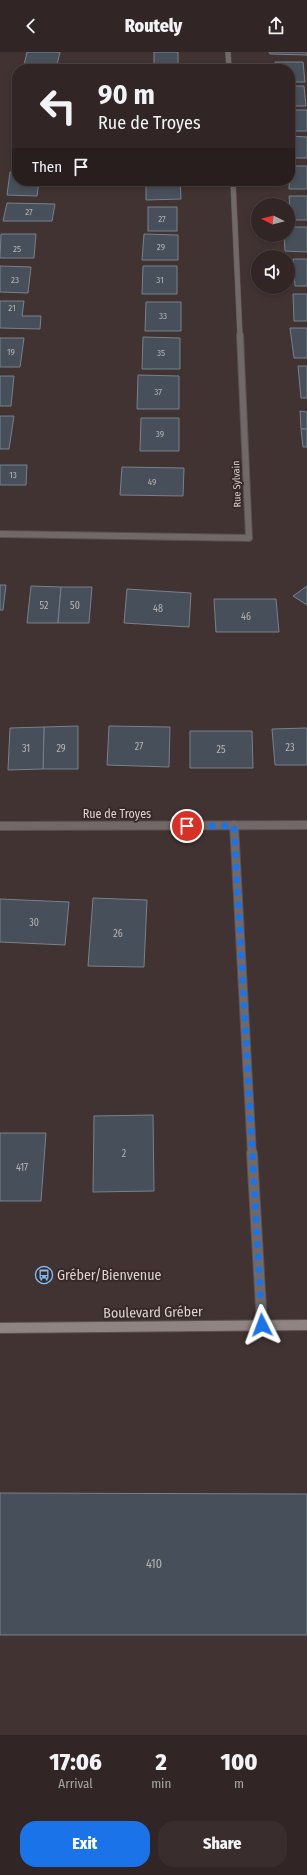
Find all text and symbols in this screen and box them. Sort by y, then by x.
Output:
icon: back [20,15,42,37]
text: Routely [125,15,182,37]
icon: share [265,15,287,37]
text: 90 m [98,78,155,111]
icon: left [32,80,84,132]
text: Rue de Troyes [98,112,201,134]
icon: arrive [70,156,92,178]
text: Then [32,158,62,176]
north arrow [251,198,295,242]
map controls [251,198,295,294]
house number: 27 [25,207,33,217]
house number: 27 [158,214,166,224]
house number: 29 [157,242,165,252]
house number: 25 [13,244,21,254]
button: sound [251,250,295,294]
house number: 23 [11,275,19,285]
house number: 31 [156,275,164,285]
house number: 21 [8,303,16,313]
house number: 33 [159,311,167,321]
house number: 19 [7,347,15,357]
house number: 35 [157,348,165,358]
house number: 37 [154,387,162,397]
house number: 39 [156,429,164,439]
street label: Rue Sylvain [230,460,244,508]
house number: 13 [9,470,17,480]
house number: 49 [148,477,156,487]
house number: 52 [40,600,49,612]
house number: 50 [70,600,80,612]
house number: 48 [153,603,163,615]
house number: 46 [241,611,251,623]
house number: 27 [135,741,143,753]
house number: 23 [286,742,295,754]
house number: 31 [22,743,30,755]
house number: 29 [56,743,66,755]
house number: 25 [217,744,226,756]
street label: Rue de Troyes [83,807,151,821]
pin [170,809,204,843]
icon: arrive [176,815,198,837]
house number: 30 [29,917,39,929]
house number: 26 [113,928,123,940]
house number: 2 [122,1148,127,1160]
house number: 417 [16,1162,28,1174]
bus stop icon: Gréber/Bienvenue [34,1265,54,1285]
place label: Gréber/Bienvenue [57,1267,162,1284]
street label: Boulevard Gréber [103,1303,203,1322]
position arrow [241,1304,283,1346]
house number: 410 [146,1557,162,1571]
text: 17:06 [49,1748,102,1776]
text: 2 [156,1748,167,1776]
text: 100 [221,1748,258,1776]
text: Arrival [58,1776,93,1791]
text: min [151,1776,171,1791]
text: m [234,1776,244,1791]
button: Exit [20,1821,150,1867]
button: Share [158,1821,287,1867]

